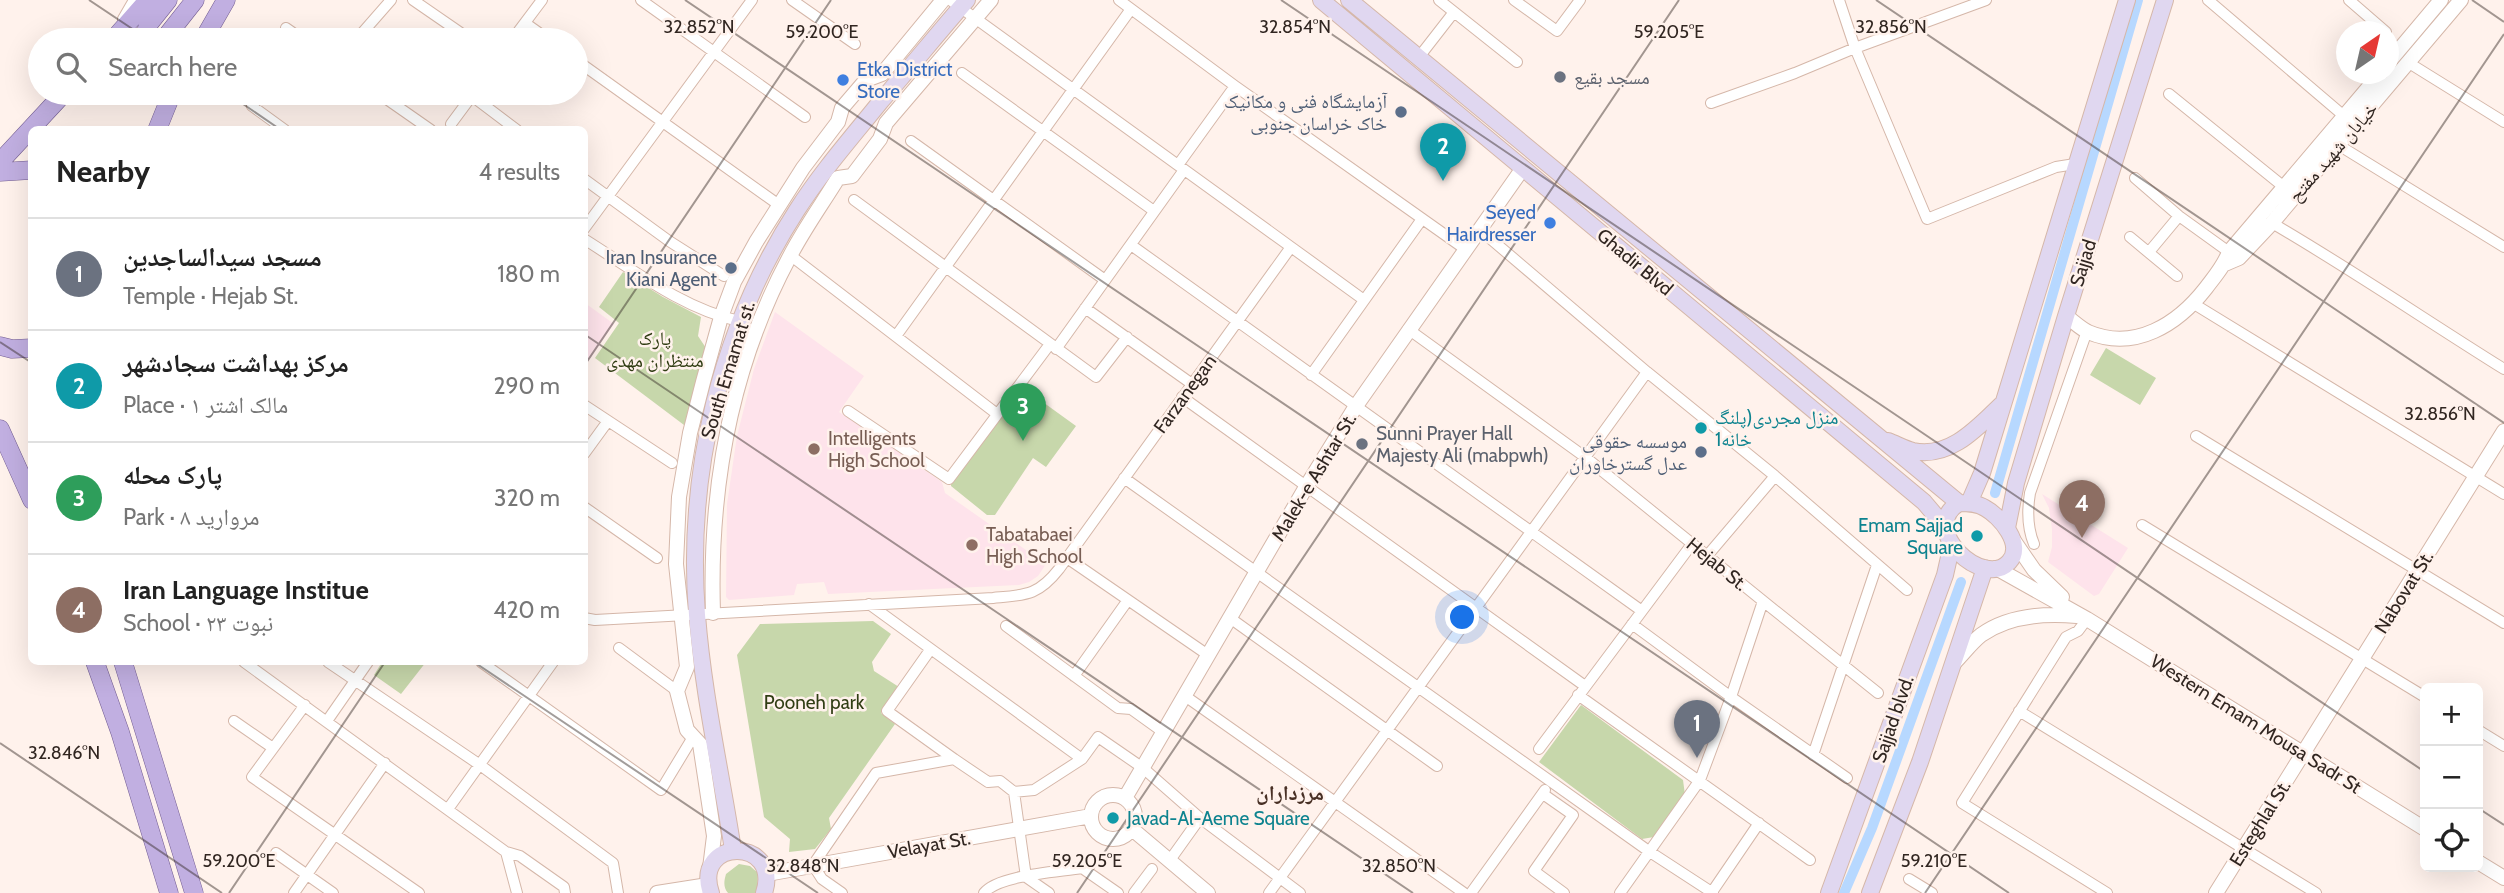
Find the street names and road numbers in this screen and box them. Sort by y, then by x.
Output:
street label: خیابان شهید مفتح [2283,97,2383,207]
street label: Ghadir Blvd [1592,224,1678,300]
street label: Sajjad [2065,237,2101,289]
street label: South Emamat st. [696,298,760,442]
street label: Farzanegan [1149,350,1221,438]
street label: Malek-e Ashtar St. [1267,409,1361,545]
street label: Hejab St. [1682,532,1752,596]
street label: Nabovat St. [2370,546,2438,638]
street label: Western Emam Mousa Sadr St [2146,650,2366,799]
street label: Sajjad blvd. [1867,672,1919,766]
street label: Esteghlal St. [2224,775,2296,871]
street label: Velayat St. [886,826,972,864]

